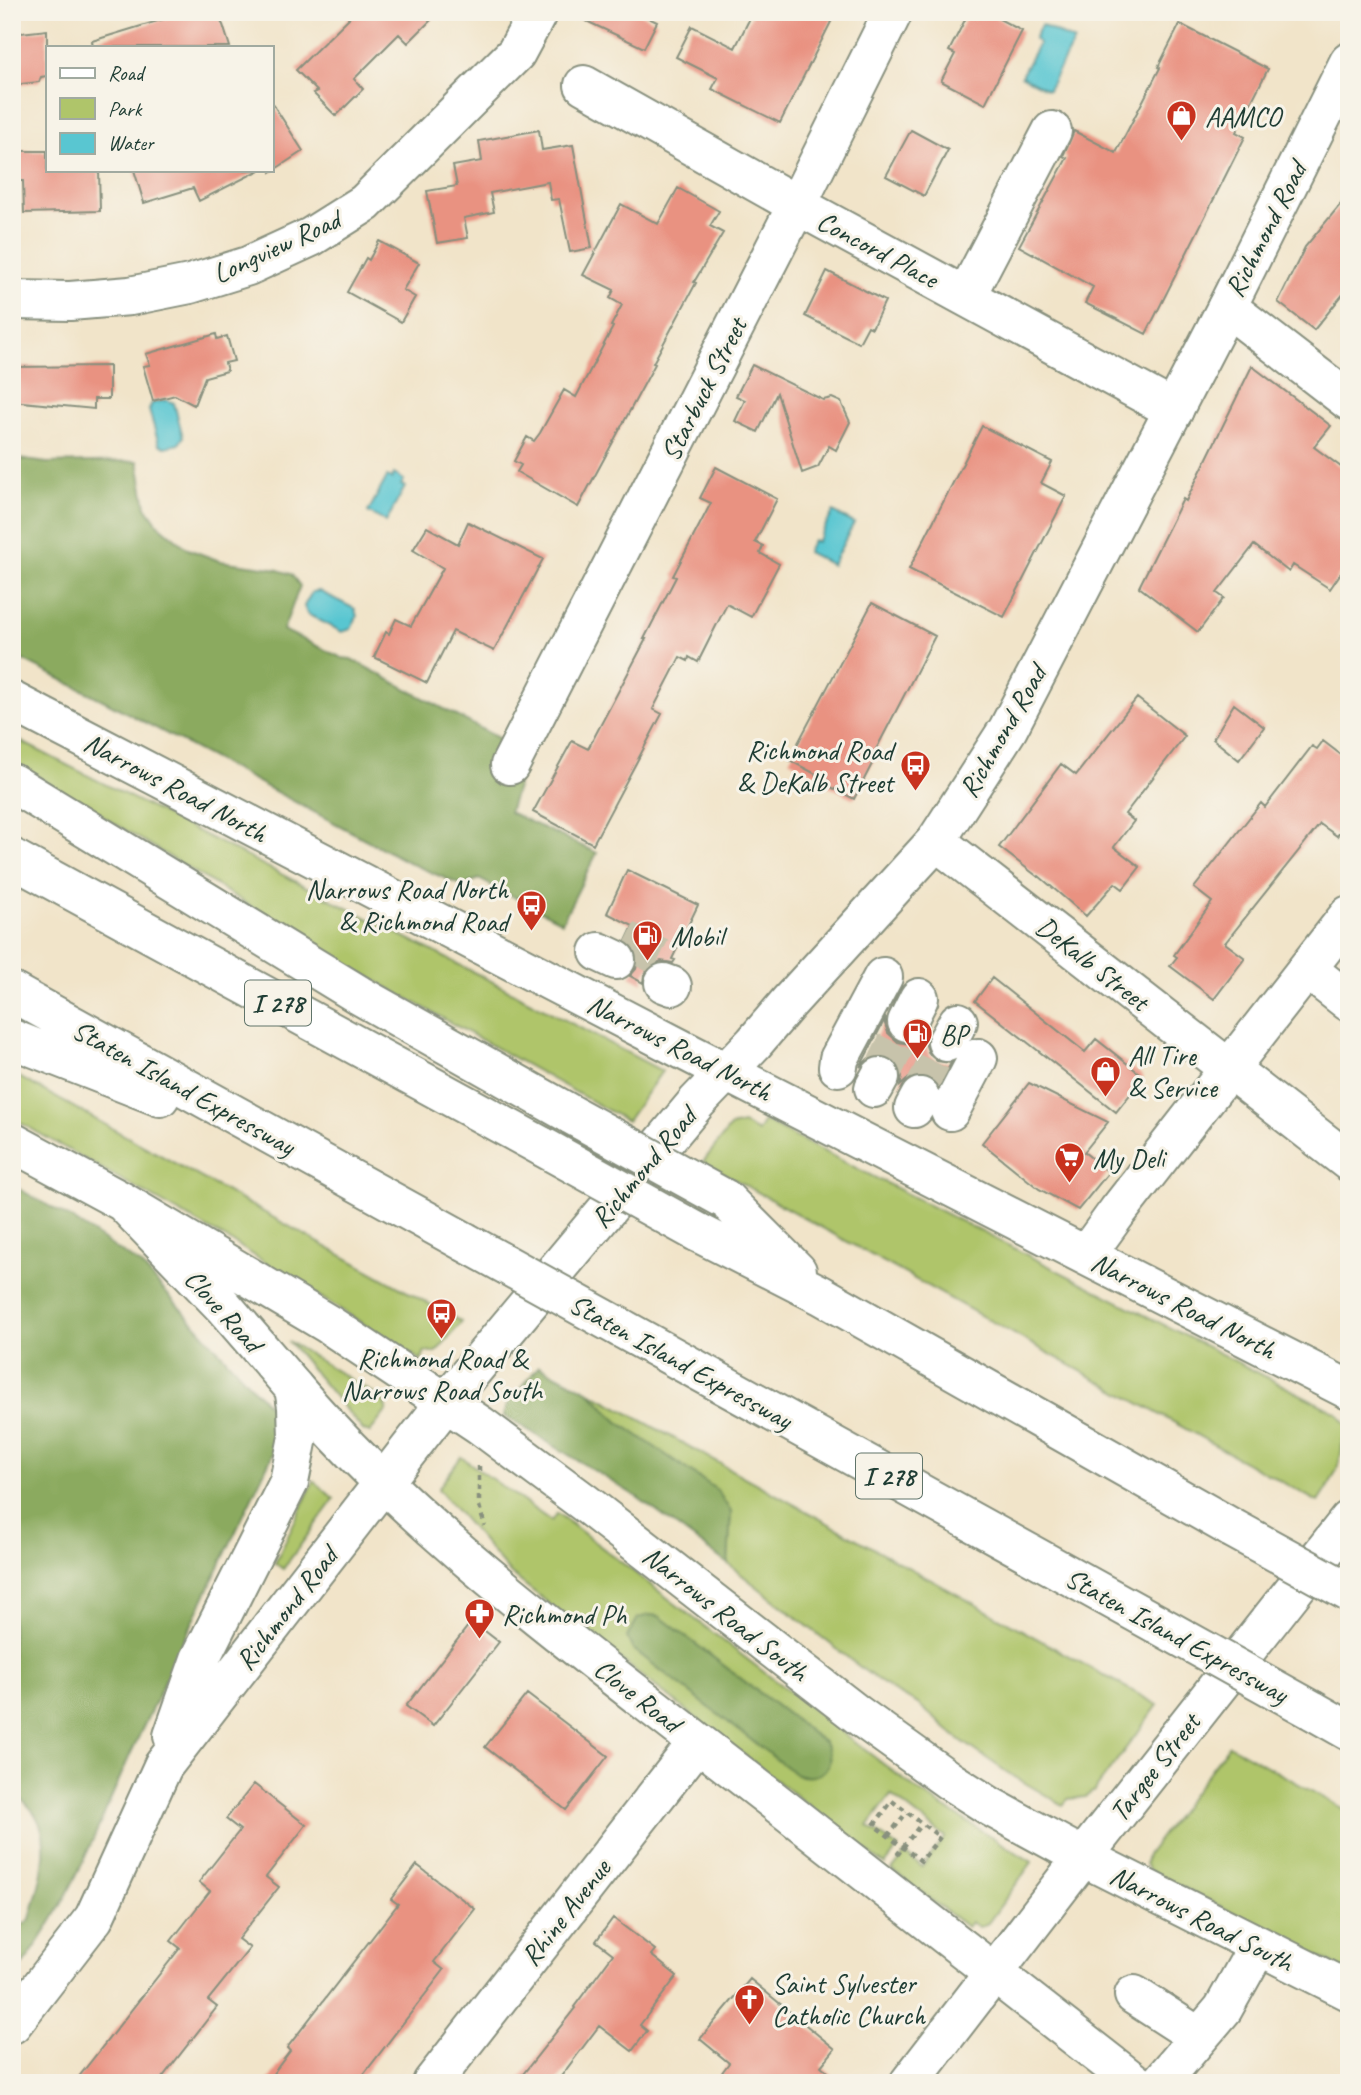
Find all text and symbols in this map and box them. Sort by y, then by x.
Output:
legend [46,46,273,172]
text: Road [108,60,147,86]
text: Park [108,96,143,122]
shop icon: AAMCO [1165,99,1199,143]
place label: AAMCO [1205,99,1284,134]
text: Water [108,130,155,156]
street label: Richmond Road [1217,152,1316,303]
street label: Longview Road [207,200,349,291]
street label: Concord Place [811,203,946,297]
street label: Starbuck Street [653,310,756,467]
street label: Richmond Road [951,655,1056,804]
street label: Narrows Road North [78,724,274,851]
place label: Richmond Road & DeKalb Street [737,733,897,800]
bus stop icon: Richmond Road & DeKalb Street [899,749,933,793]
place label: Narrows Road North & Richmond Road [306,872,512,939]
bus stop icon: Narrows Road North & Richmond Road [514,888,548,932]
street label: DeKalb Street [1029,909,1158,1020]
fuel station icon: Mobil [631,919,665,963]
place label: Mobil [671,919,728,954]
road number: I 278 [245,980,311,1026]
street label: Narrows Road North [582,986,779,1110]
street label: Staten Island Expressway [66,1012,303,1164]
fuel station icon: BP [900,1017,934,1061]
place label: BP [940,1017,971,1052]
place label: All Tire & Service [1128,1038,1219,1105]
shop icon: All Tire & Service [1088,1054,1122,1098]
street label: Richmond Road [583,1097,707,1235]
supermarket icon: My Deli [1053,1141,1087,1185]
place label: My Deli [1093,1141,1168,1176]
street label: Narrows Road North [1086,1244,1283,1368]
street label: Clove Road [177,1261,273,1362]
street label: Staten Island Expressway [563,1286,800,1438]
bus stop icon: Richmond Road & Narrows Road South [425,1297,459,1341]
place label: Richmond Road & Narrows Road South [342,1341,544,1408]
road number: I 278 [856,1454,922,1498]
street label: Richmond Road [227,1537,348,1677]
street label: Narrows Road South [636,1538,817,1690]
street label: Staten Island Expressway [1059,1560,1296,1712]
pharmacy icon: Richmond Ph [462,1597,496,1641]
place label: Richmond Ph [502,1597,627,1632]
street label: Clove Road [587,1651,691,1742]
street label: Targee Street [1101,1704,1209,1829]
street label: Rhine Avenue [513,1850,619,1973]
street label: Narrows Road South [1104,1857,1301,1980]
place label: Saint Sylvester Catholic Church [772,1966,926,2033]
church icon: Saint Sylvester Catholic Church [732,1982,766,2026]

